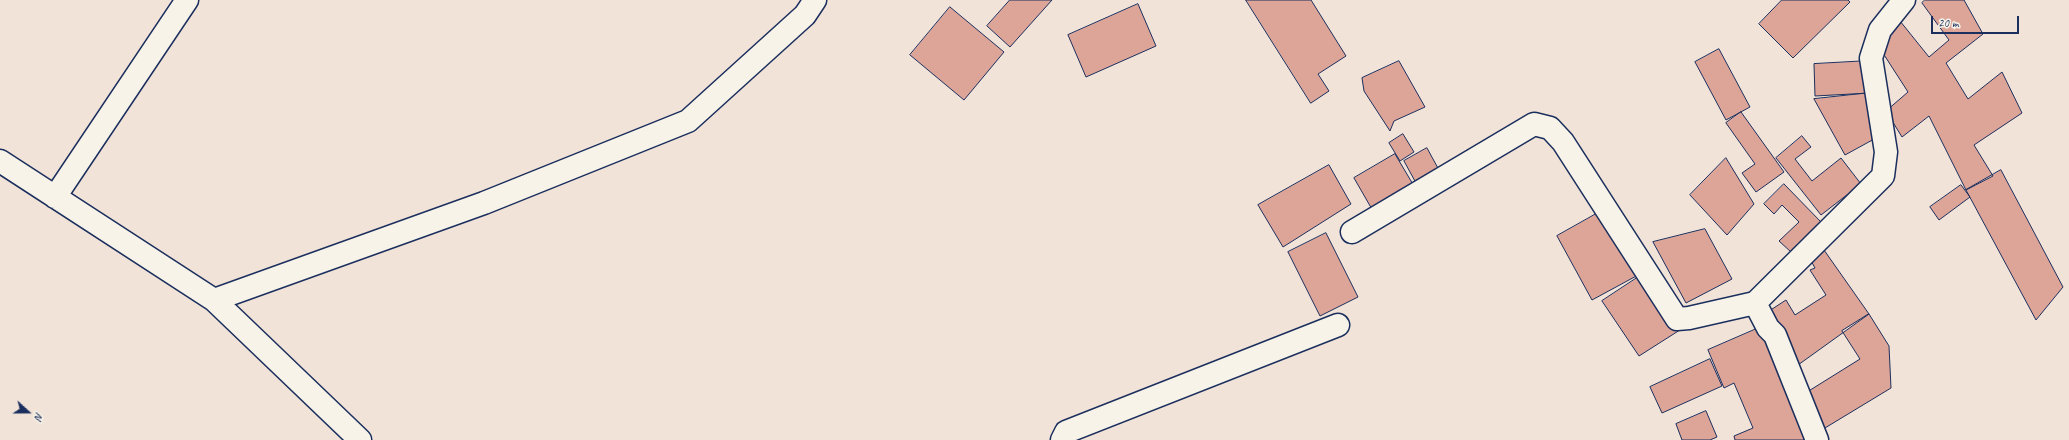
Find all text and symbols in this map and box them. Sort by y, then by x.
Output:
scale bar [1933,8,2021,34]
text: 20 m [1938,15,1958,31]
north arrow [8,392,48,432]
text: N [31,411,47,422]

